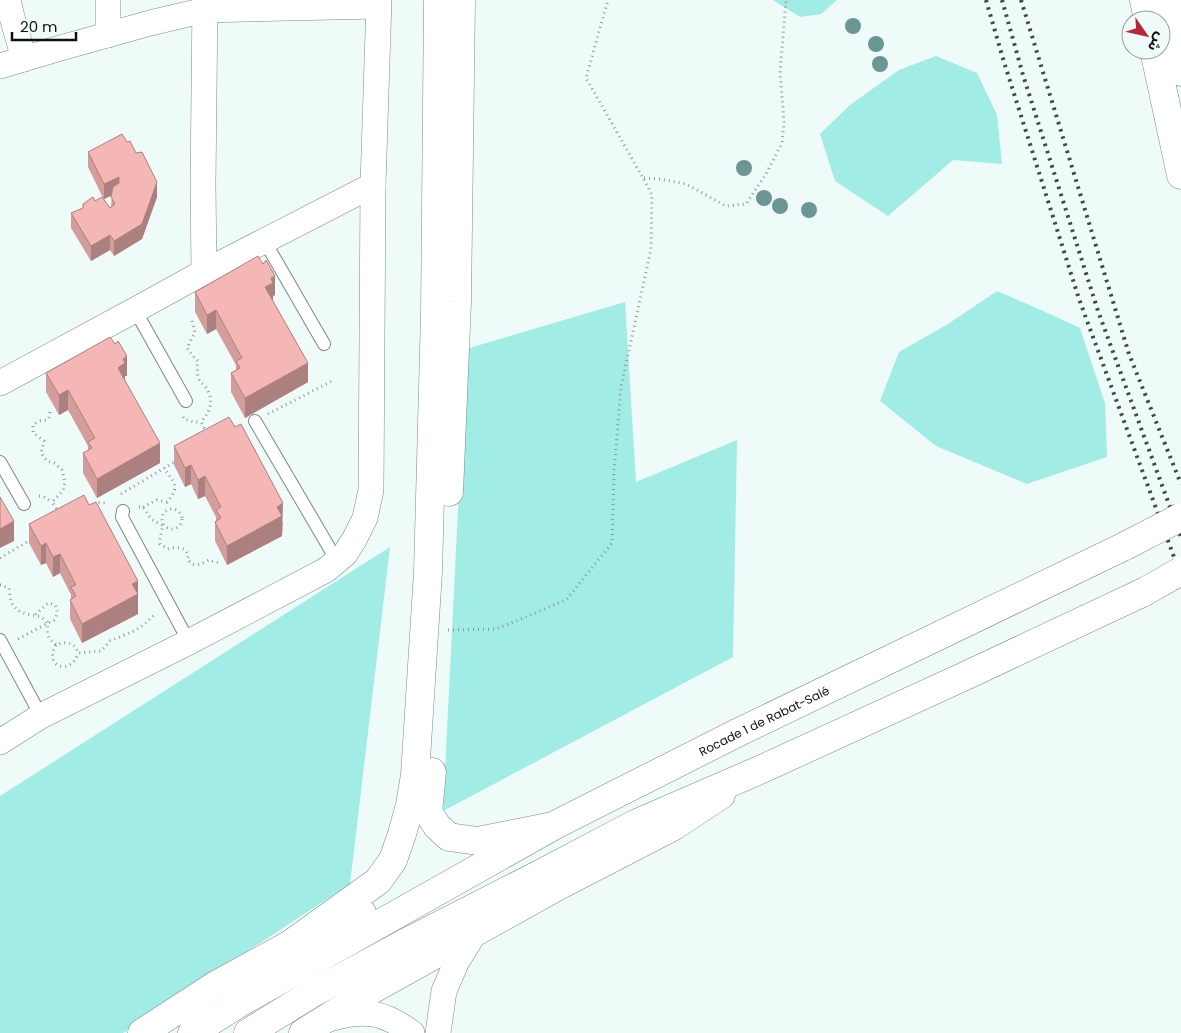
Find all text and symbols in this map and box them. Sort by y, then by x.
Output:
scale bar [12,10,76,42]
north arrow [1121,10,1171,60]
text: 20 m [20,16,58,37]
text: ش [1143,29,1170,56]
street label: Rocade 1 de Rabat-Salé [696,681,832,760]

